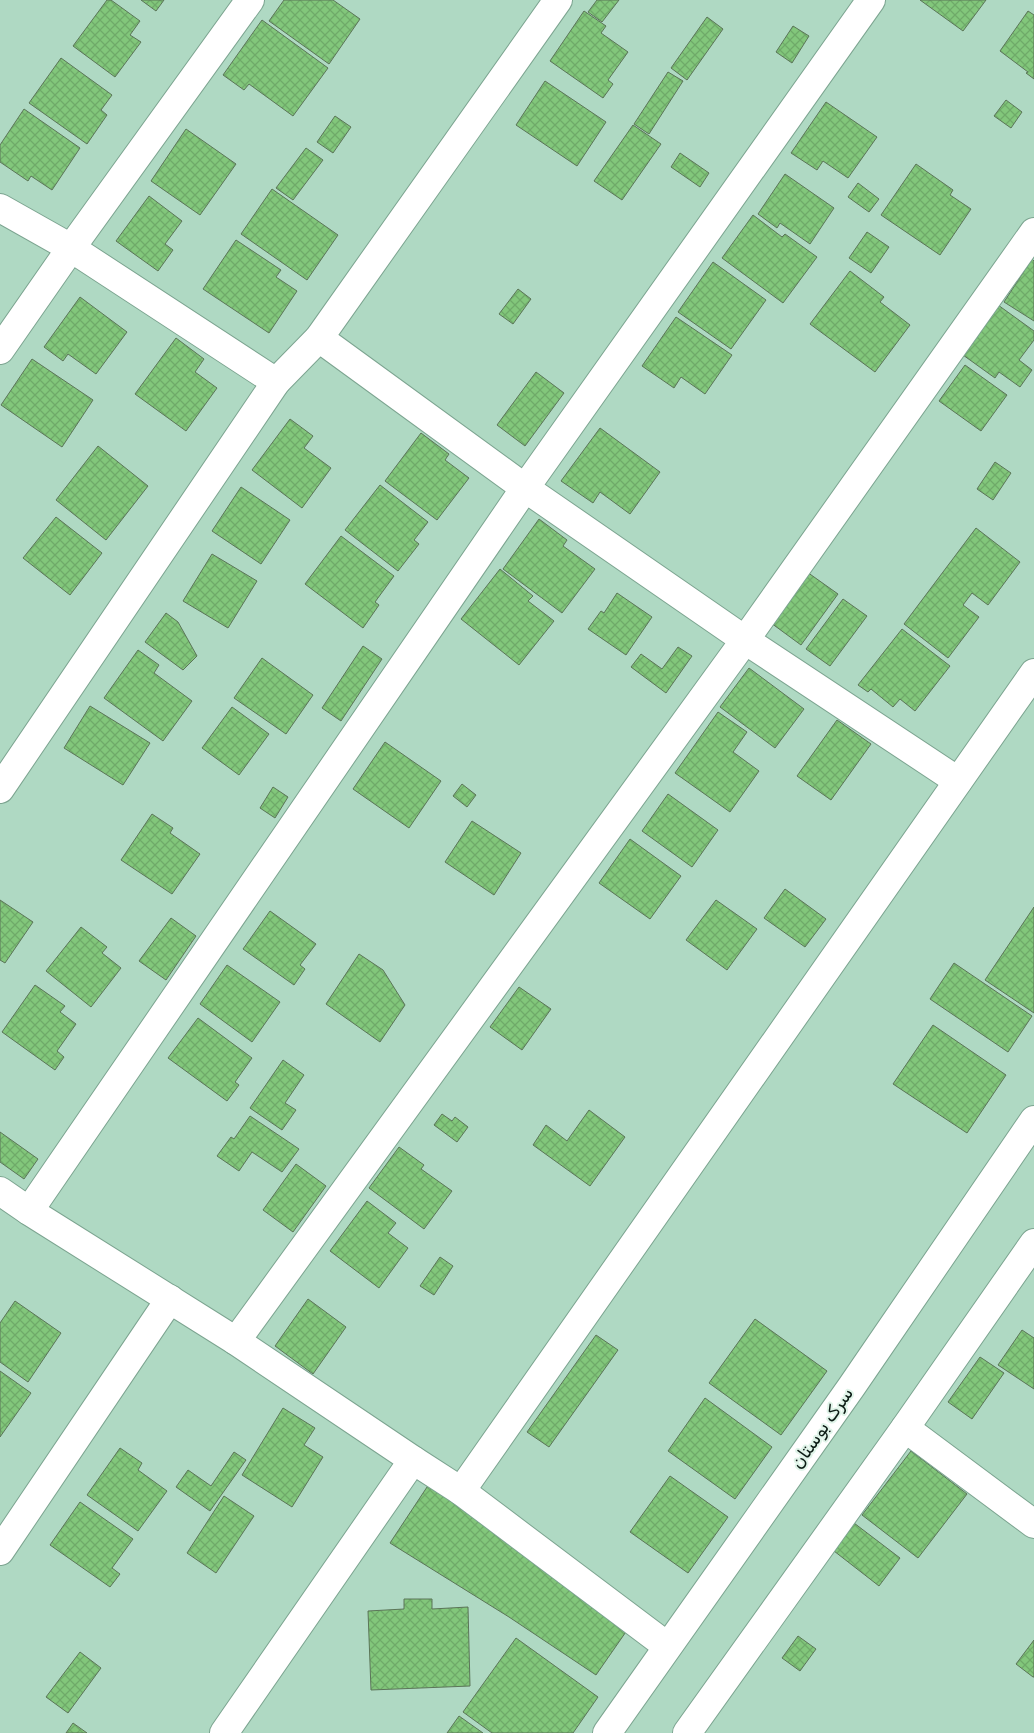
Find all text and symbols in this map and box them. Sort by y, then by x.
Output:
street label: سرک بوستان [786,1383,858,1473]

